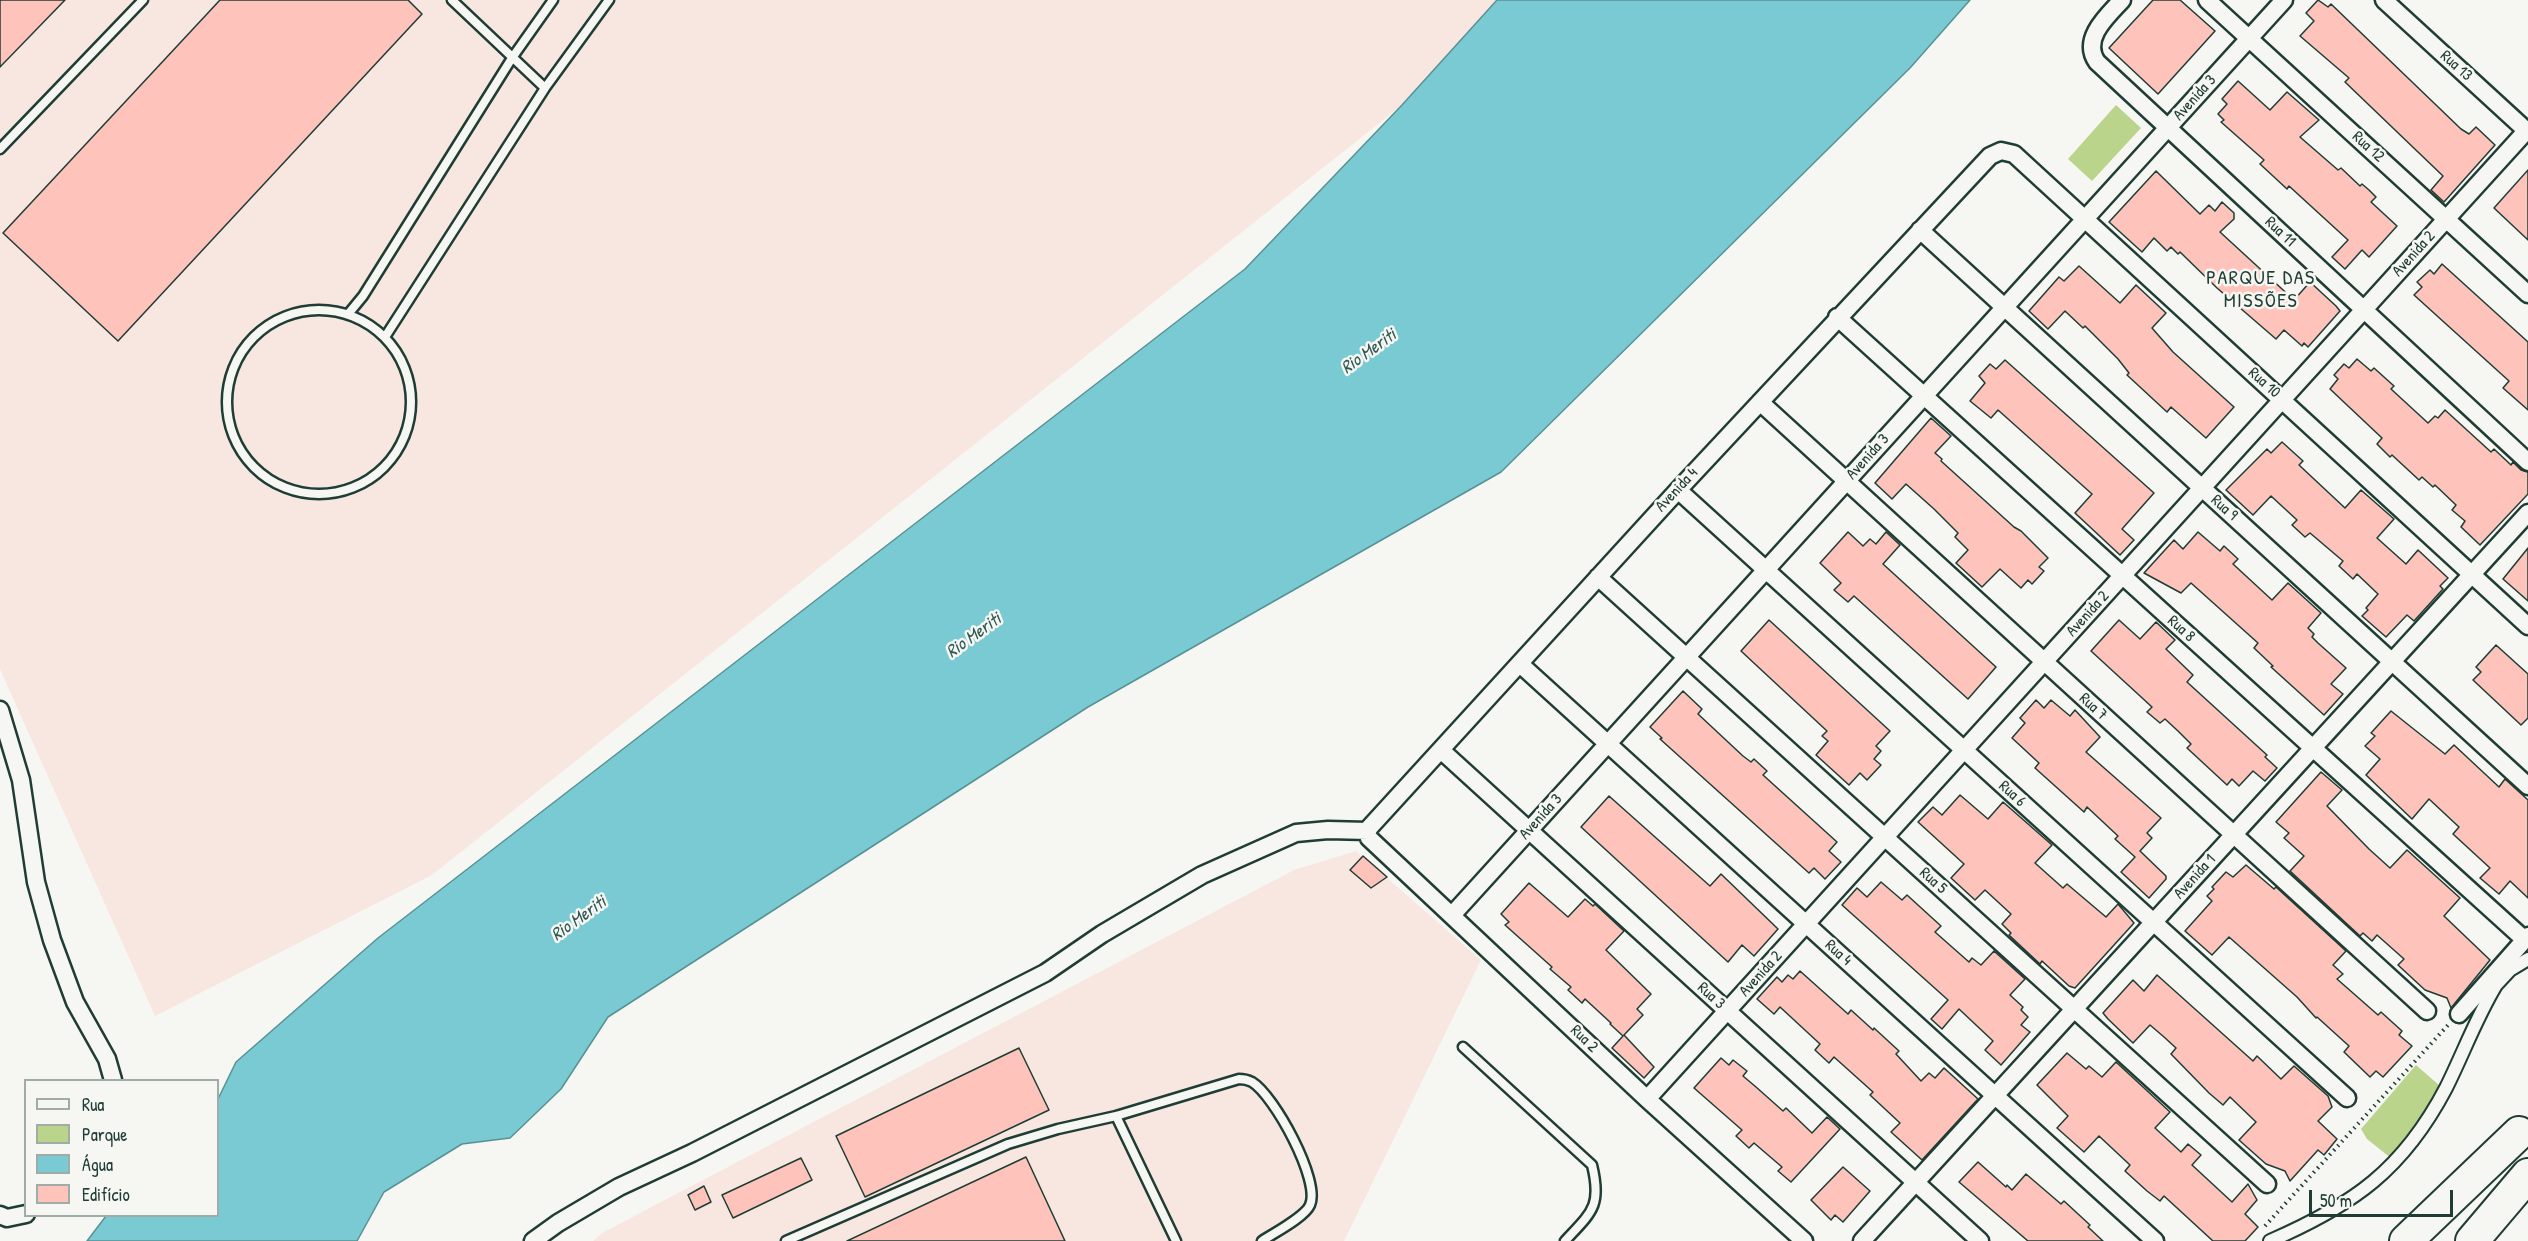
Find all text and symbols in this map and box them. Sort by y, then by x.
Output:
street label: Rua 13 [2436,47,2476,85]
street label: Avenida 3 [2170,71,2220,125]
street label: Rua 12 [2348,128,2388,166]
street label: Rua 11 [2261,213,2299,251]
street label: Avenida 2 [2388,227,2440,281]
district label: PARQUE DAS MISSÕES [2206,267,2316,314]
water label: Rio Meriti [1337,325,1401,379]
street label: Rua 10 [2244,364,2284,402]
street label: Avenida 3 [1843,430,1893,484]
street label: Avenida 4 [1652,464,1702,516]
street label: Rua 9 [2207,491,2241,525]
street label: Avenida 2 [2062,587,2114,641]
water label: Rio Meriti [942,609,1006,663]
street label: Rua 8 [2163,612,2199,646]
street label: Rua 7 [2075,689,2111,725]
street label: Rua 6 [1994,777,2030,811]
street label: Avenida 3 [1516,790,1566,844]
street label: Avenida 1 [2170,851,2220,903]
street label: Rua 5 [1915,864,1951,898]
water label: Rio Meriti [547,892,611,946]
street label: Rua 4 [1821,936,1855,970]
street label: Avenida 2 [1735,947,1787,1001]
street label: Rua 3 [1693,979,1729,1013]
street label: Rua 2 [1566,1021,1602,1057]
legend [24,1079,219,1217]
text: Rua [82,1092,104,1117]
text: Parque [82,1122,127,1147]
text: Água [82,1152,113,1177]
scale bar [2312,1178,2456,1216]
text: Edifício [82,1182,130,1207]
text: 50 m [2320,1188,2352,1213]

